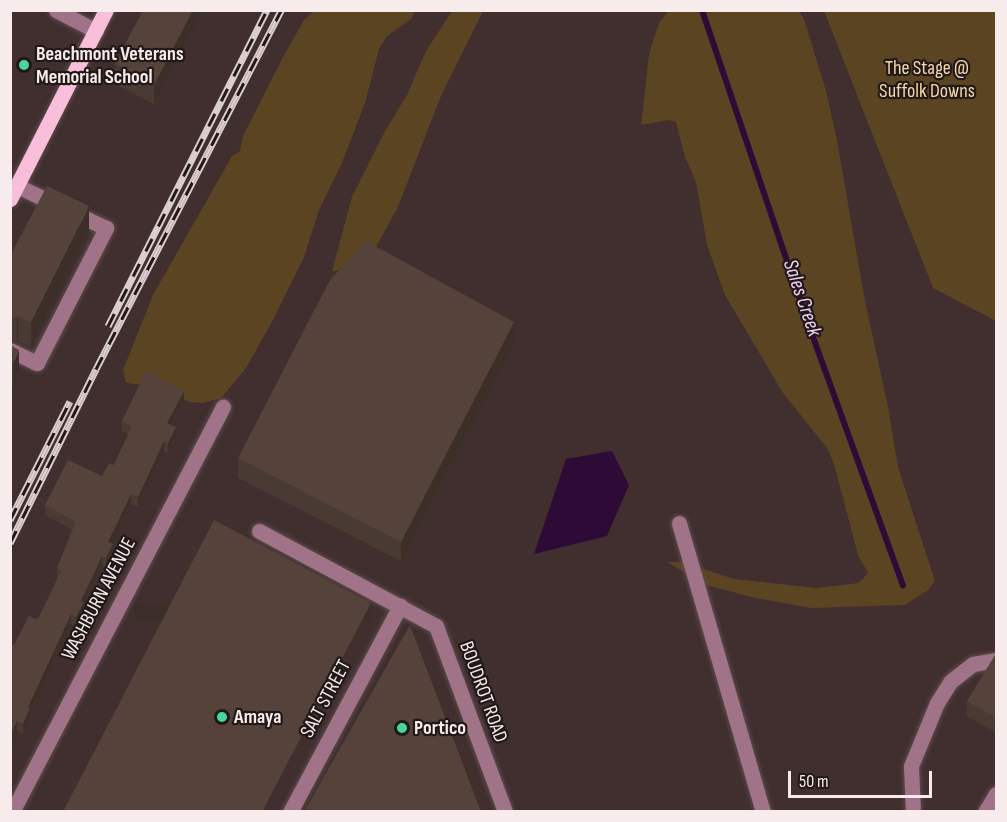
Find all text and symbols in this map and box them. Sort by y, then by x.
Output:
place label: Beachmont Veterans Memorial School [36,42,184,89]
park label: The Stage @ Suffolk Downs [879,57,975,104]
marker: Beachmont Veterans Memorial School [17,58,31,72]
water label: Sales Creek [777,256,827,340]
street label: WASHBURN AVENUE [57,534,141,664]
street label: BOUDROT ROAD [454,638,512,746]
street label: SALT STREET [295,656,357,742]
place label: Amaya [234,705,281,729]
marker: Amaya [215,710,229,724]
place label: Portico [414,716,466,740]
marker: Portico [395,721,409,735]
scale bar [791,759,935,797]
text: 50 m [799,771,829,792]

